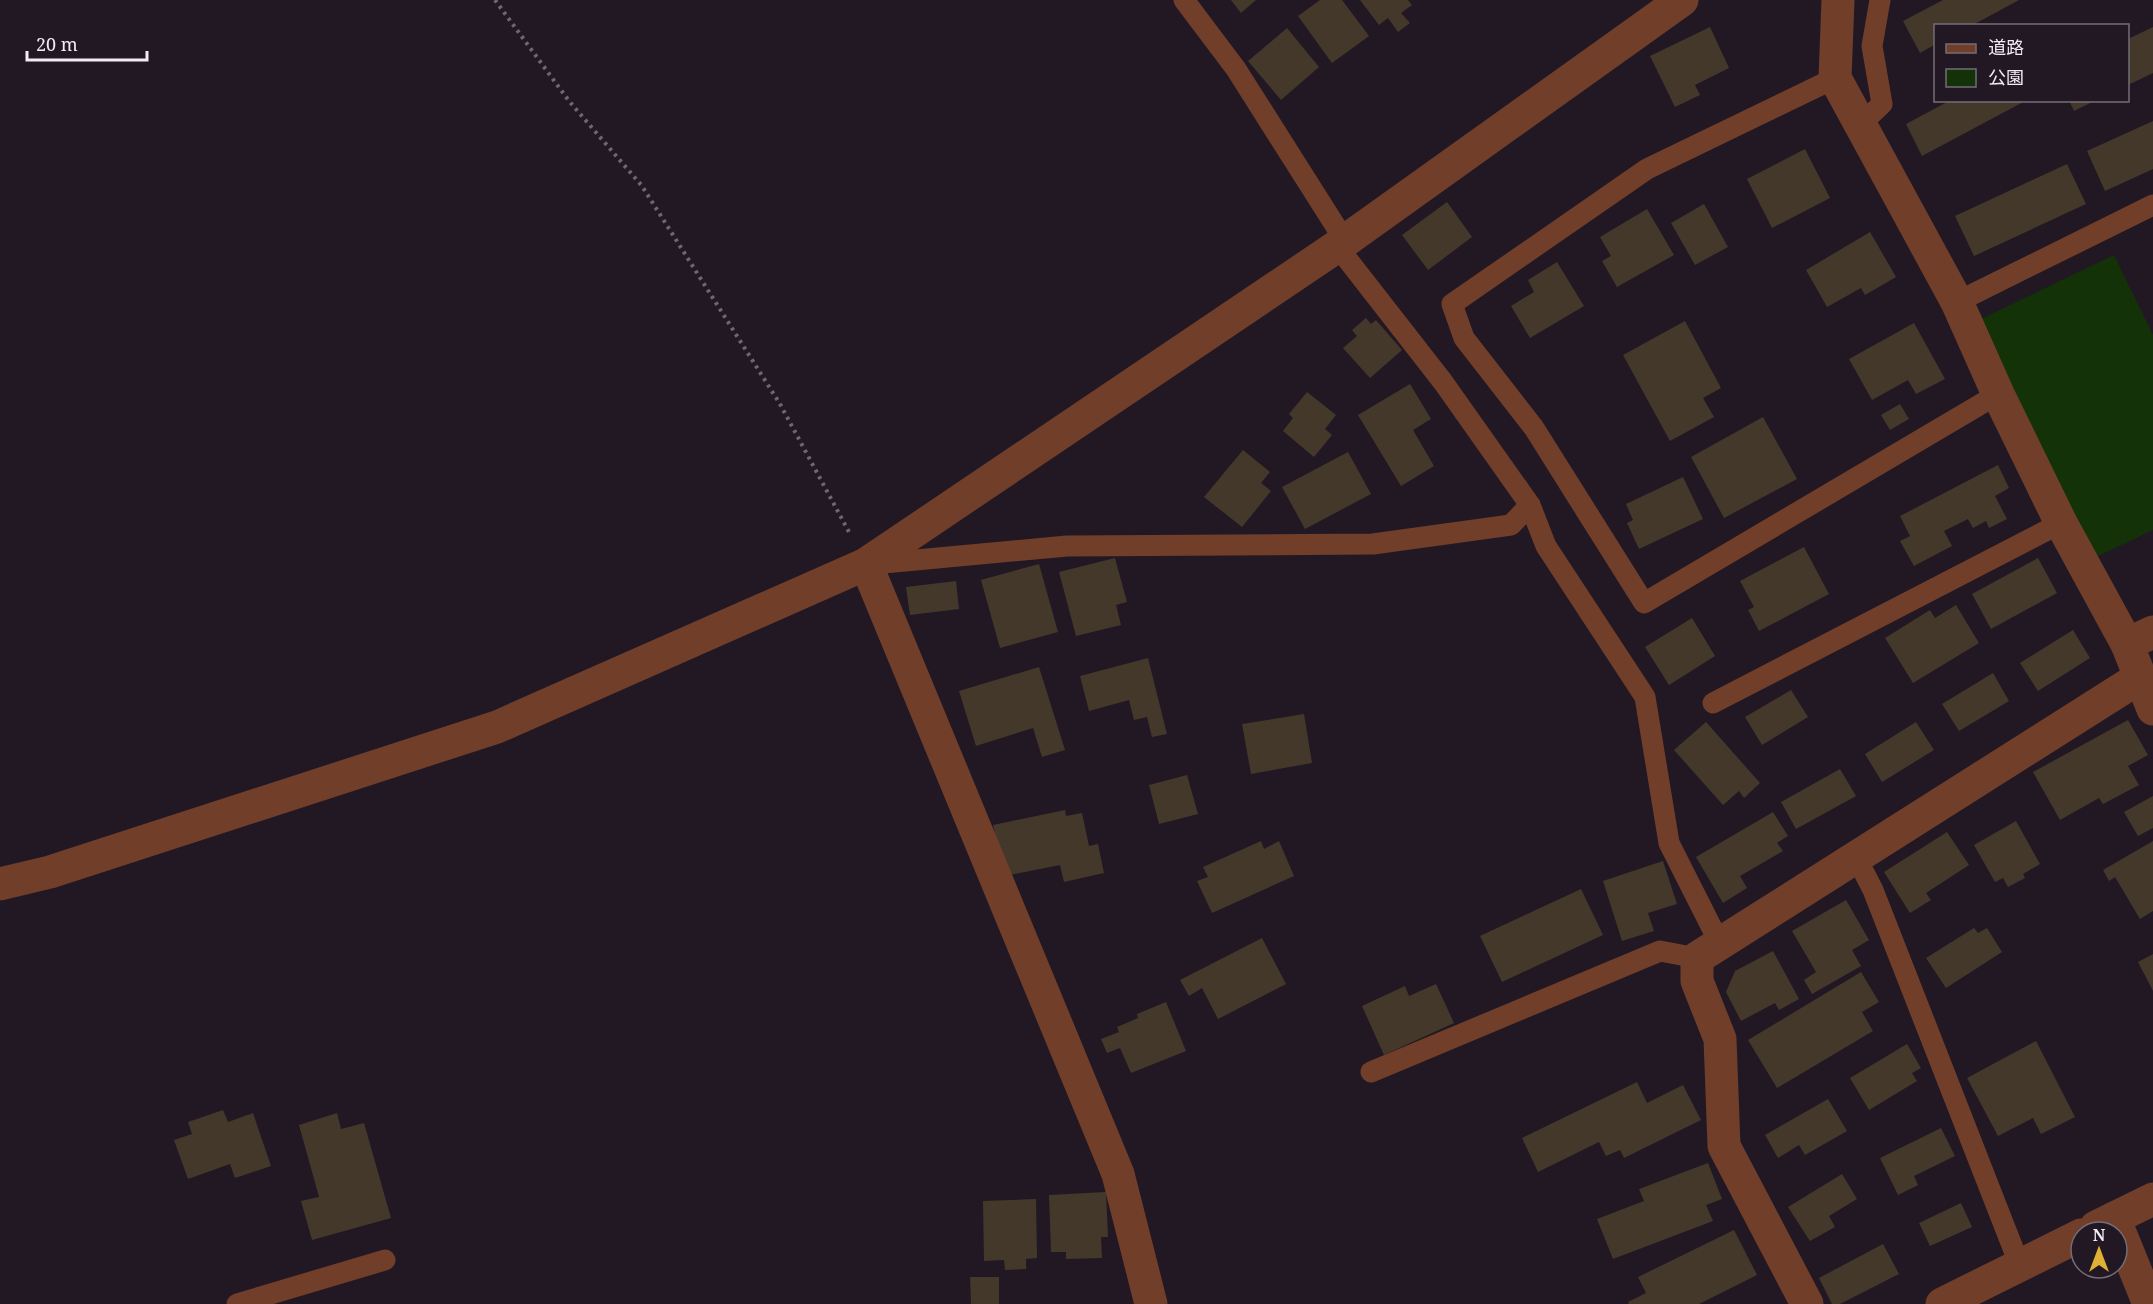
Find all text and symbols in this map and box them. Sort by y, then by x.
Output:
scale bar [27,24,147,62]
legend [1934,24,2129,102]
text: 20 m [36,32,78,56]
text: 道路 [1988,35,2024,59]
text: 公園 [1988,65,2024,89]
north arrow [2069,1220,2129,1280]
text: N [2093,1224,2106,1246]

